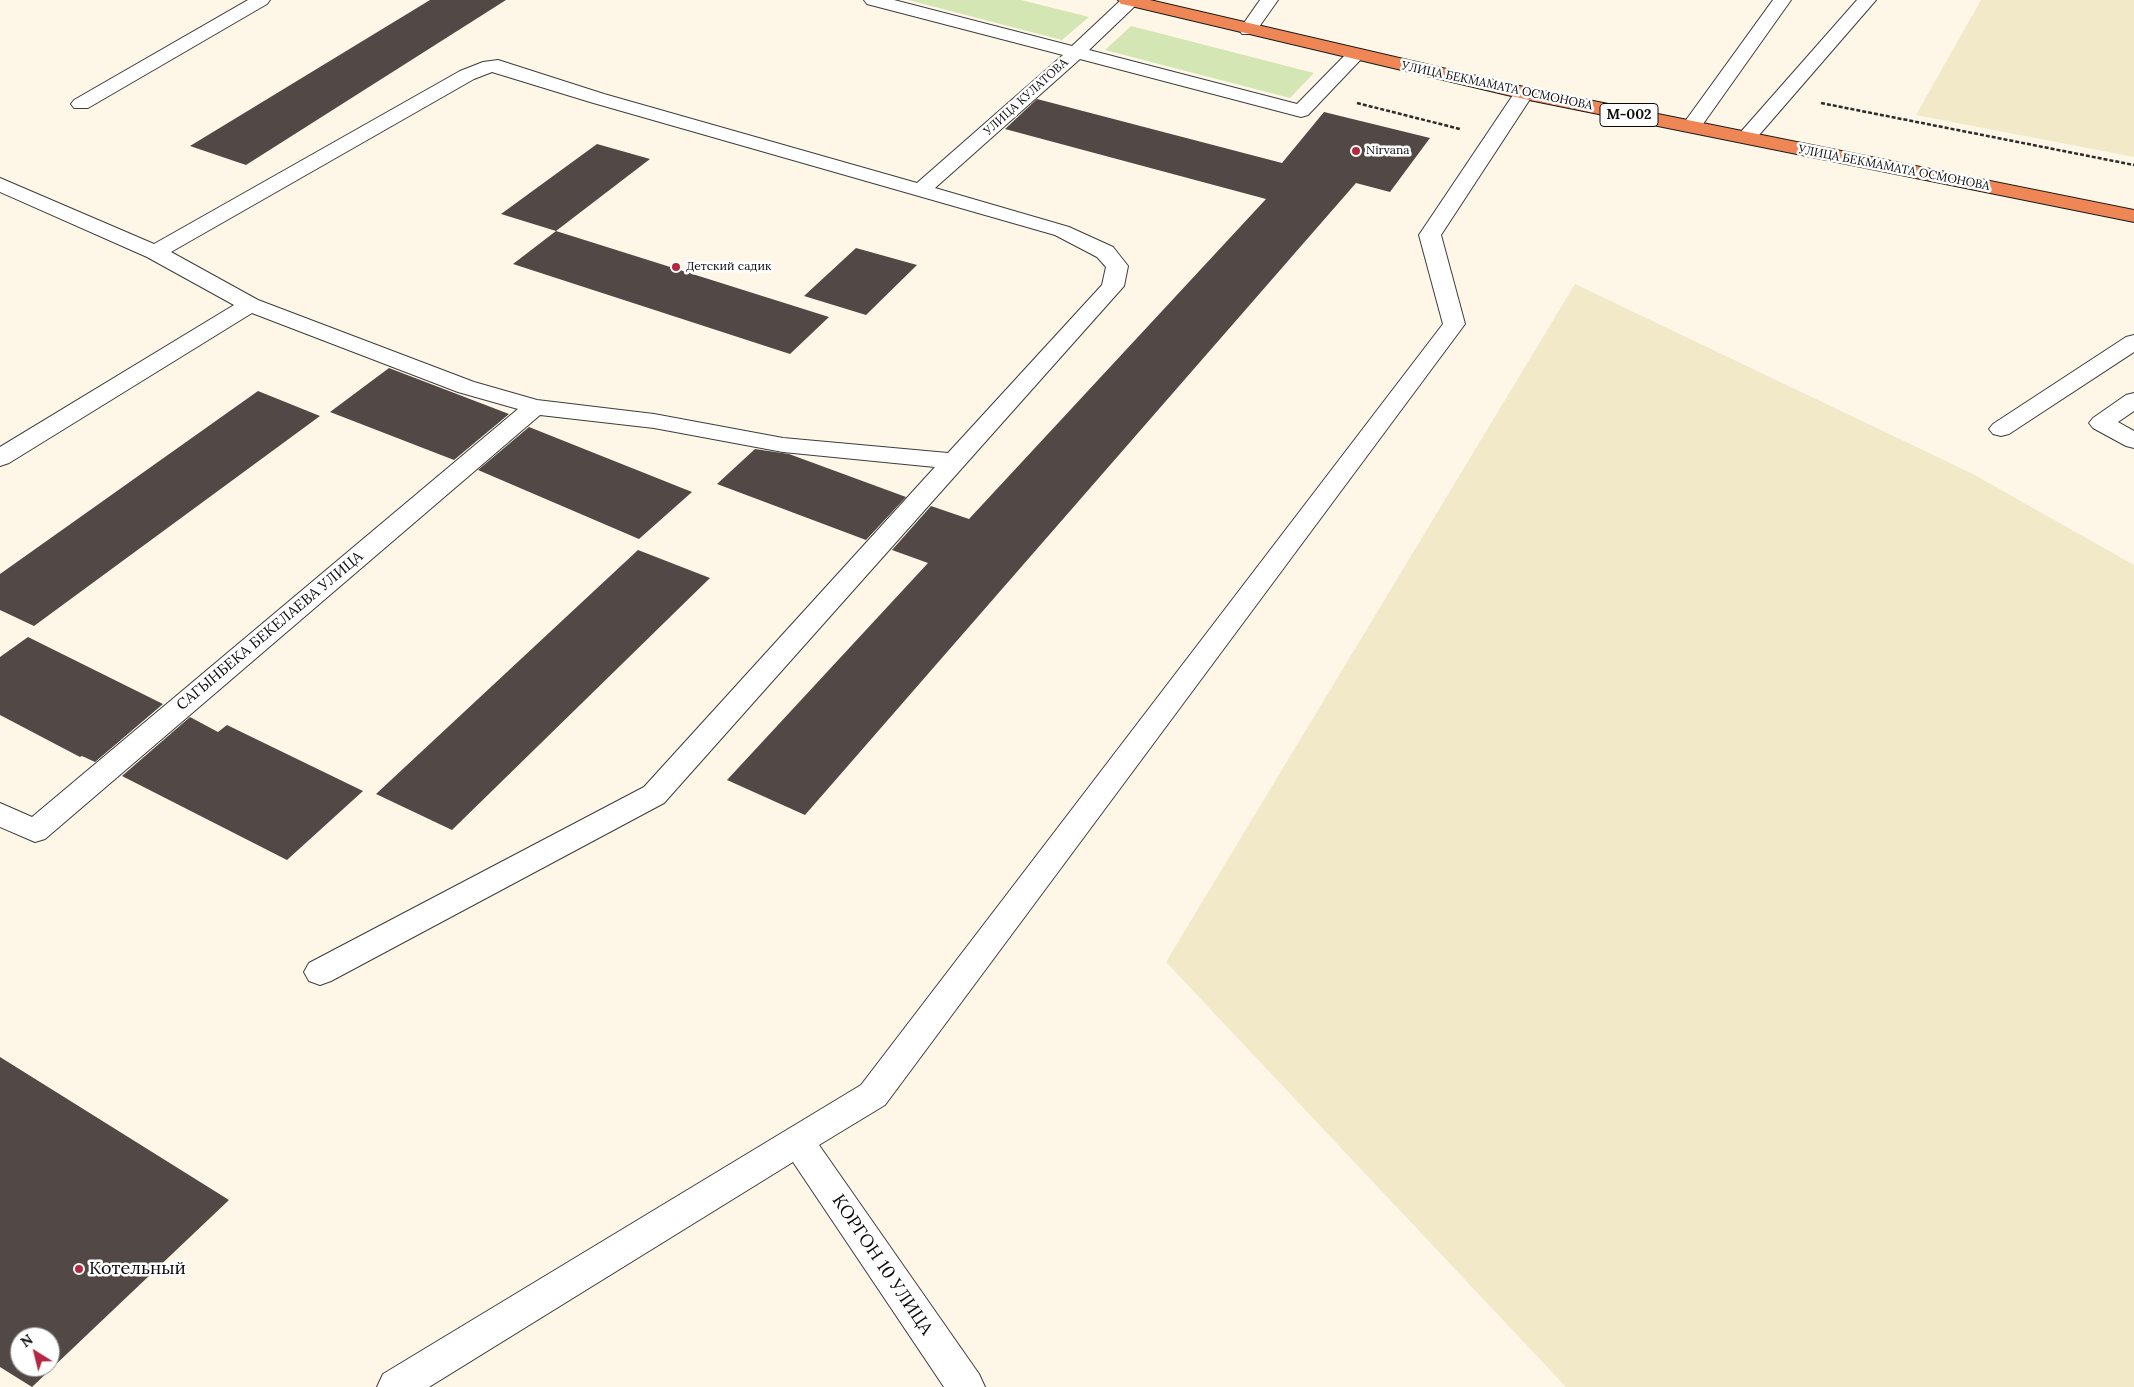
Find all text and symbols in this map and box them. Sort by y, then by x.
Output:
street label: УЛИЦА КУЛАТОВА [981,55,1071,139]
street label: УЛИЦА БЕКМАМАТА ОСМОНОВА [1400,59,1594,113]
road number: M-002 [1600,104,1658,126]
street label: УЛИЦА БЕКМАМАТА ОСМОНОВА [1797,142,1991,194]
place label: Nirvana [1366,144,1409,158]
marker: Nirvana [1350,145,1362,157]
place label: Детский садик [686,260,771,274]
marker: Детский садик [670,261,682,273]
street label: САГЫНБЕКА БЕКЕЛАЕВА УЛИЦА [173,548,367,714]
street label: КОРГОН 10 УЛИЦА [827,1191,937,1339]
place label: Котельный [89,1258,186,1280]
marker: Котельный [73,1263,85,1275]
north arrow [10,1327,60,1377]
text: N [17,1330,36,1351]

